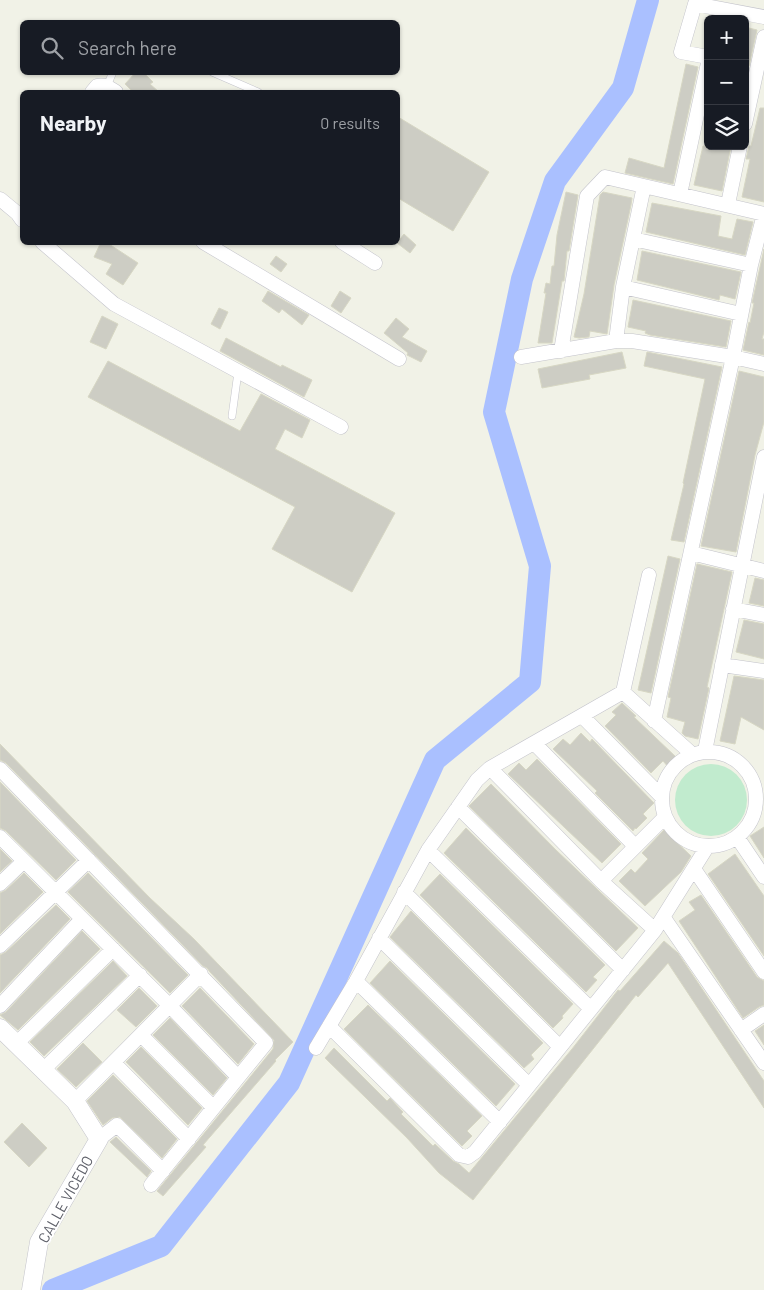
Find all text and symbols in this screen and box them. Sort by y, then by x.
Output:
map controls [704,15,749,150]
button: + [704,15,749,60]
search box [20,20,400,75]
icon: search [38,34,66,62]
text: Search here [78,36,177,59]
button: − [704,60,749,105]
button: layers [704,105,749,150]
text: Nearby [40,110,106,135]
text: 0 results [320,113,380,132]
street label: CALLE VICEDO [34,1152,96,1246]

